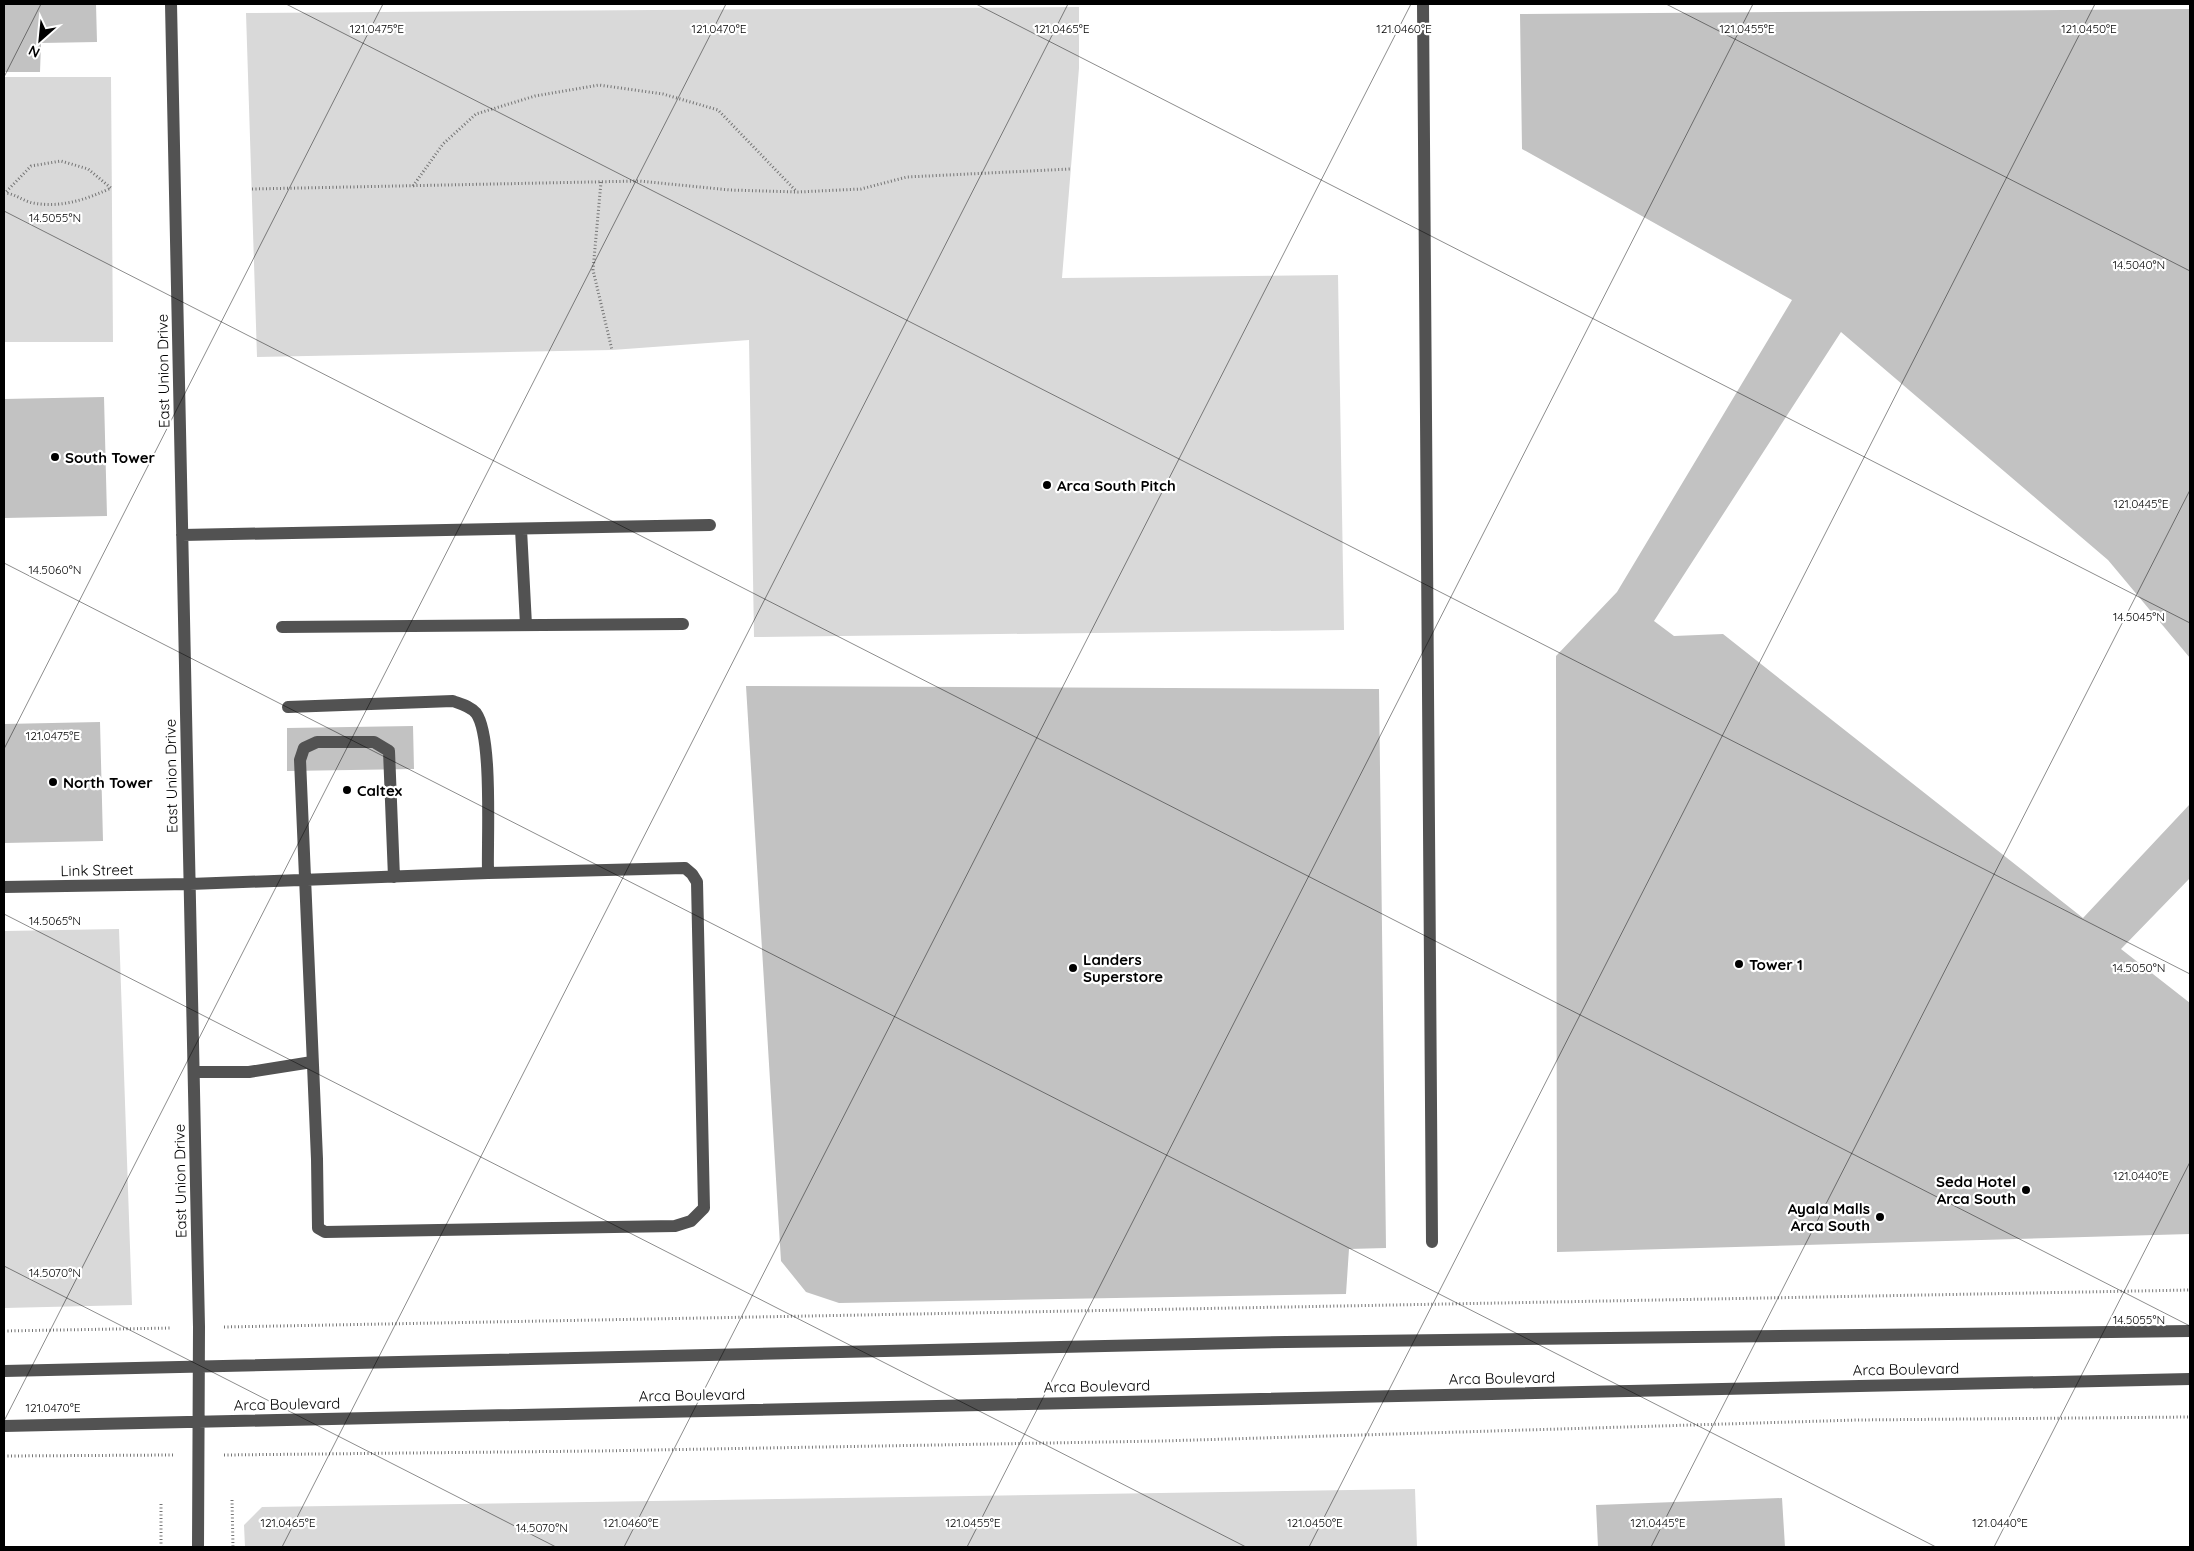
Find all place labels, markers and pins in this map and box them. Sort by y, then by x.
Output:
place label: South Tower [65,448,156,467]
marker: South Tower [49,451,61,463]
place label: Arca South Pitch [1057,476,1176,495]
marker: Arca South Pitch [1041,479,1053,491]
place label: North Tower [63,773,153,792]
marker: North Tower [47,776,59,788]
place label: Caltex [357,781,403,800]
marker: Caltex [341,784,353,796]
place label: Landers Superstore [1083,950,1163,986]
place label: Tower 1 [1749,955,1803,974]
marker: Tower 1 [1733,958,1745,970]
marker: Landers Superstore [1067,962,1079,974]
place label: Seda Hotel Arca South [1936,1172,2016,1208]
marker: Seda Hotel Arca South [2020,1184,2032,1196]
place label: Ayala Malls Arca South [1788,1199,1870,1235]
marker: Ayala Malls Arca South [1874,1211,1886,1223]

